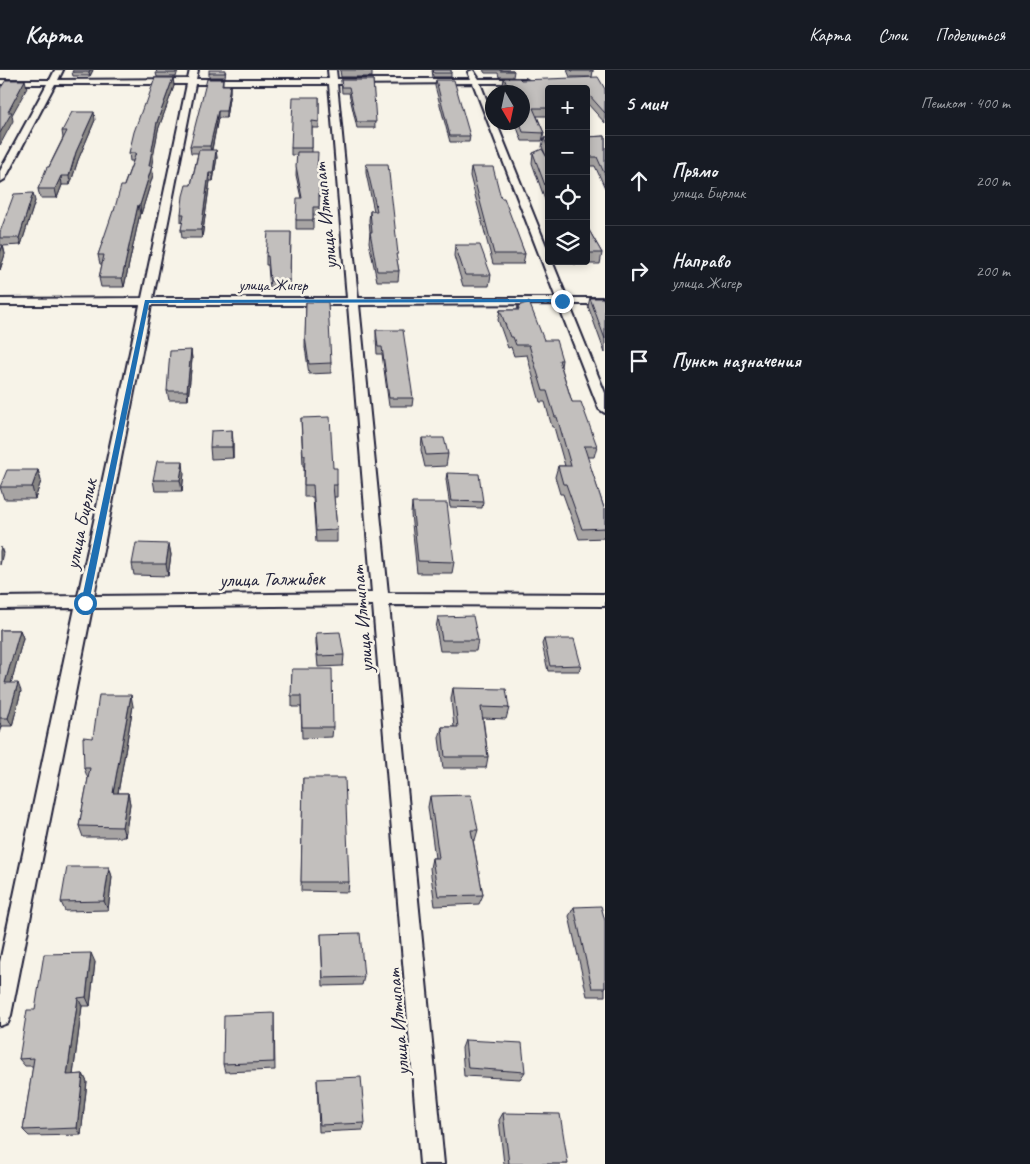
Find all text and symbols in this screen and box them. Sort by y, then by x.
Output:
text: Карта [25,20,82,50]
text: Карта [809,24,850,46]
text: Слои [878,24,907,46]
text: Поделиться [935,24,1005,46]
north arrow [485,85,530,130]
map controls [545,85,590,265]
button: + [545,85,590,130]
text: 5 мин [625,90,667,116]
text: Пешком · 400 m [921,93,1010,113]
button: − [545,130,590,175]
text: Прямо [672,159,717,183]
street label: улица Илтипат [307,160,343,272]
icon: ahead [625,167,653,195]
text: 200 m [976,171,1010,191]
button: locate [545,175,590,220]
text: улица Бирлик [672,183,745,203]
button: layers [545,220,590,265]
text: Направо [672,249,730,273]
icon: right [625,257,653,285]
text: 200 m [976,261,1010,281]
text: улица Жигер [672,273,741,293]
street label: улица Жигер [237,275,309,295]
route end [551,290,574,313]
icon: arrive [625,347,653,375]
text: Пункт назначения [672,349,801,373]
street label: улица Бирлик [59,475,103,572]
street label: улица Илтипат [345,564,379,675]
street label: улица Талжибек [218,566,327,592]
route start [74,592,97,615]
street label: улица Илтипат [381,967,415,1078]

